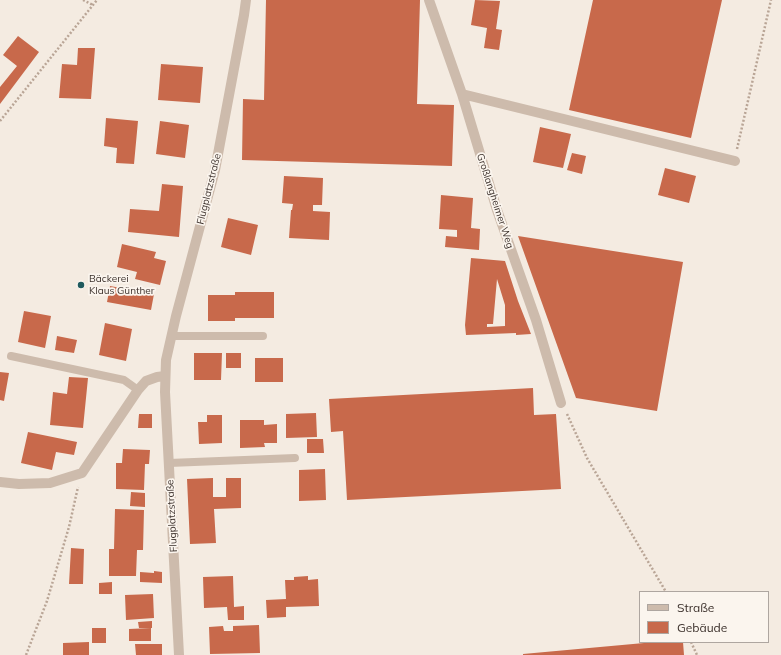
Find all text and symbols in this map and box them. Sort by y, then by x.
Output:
street label: Flugplatzstraße [194,152,224,226]
street label: Großlangheimer Weg [474,152,516,250]
place label: Bäckerei Klaus Günther [89,273,154,296]
marker: Bäckerei Klaus Günther [76,280,86,290]
street label: Flugplatzstraße [164,479,180,553]
legend [639,591,769,643]
text: Straße [677,600,714,615]
text: Gebäude [677,620,727,635]

